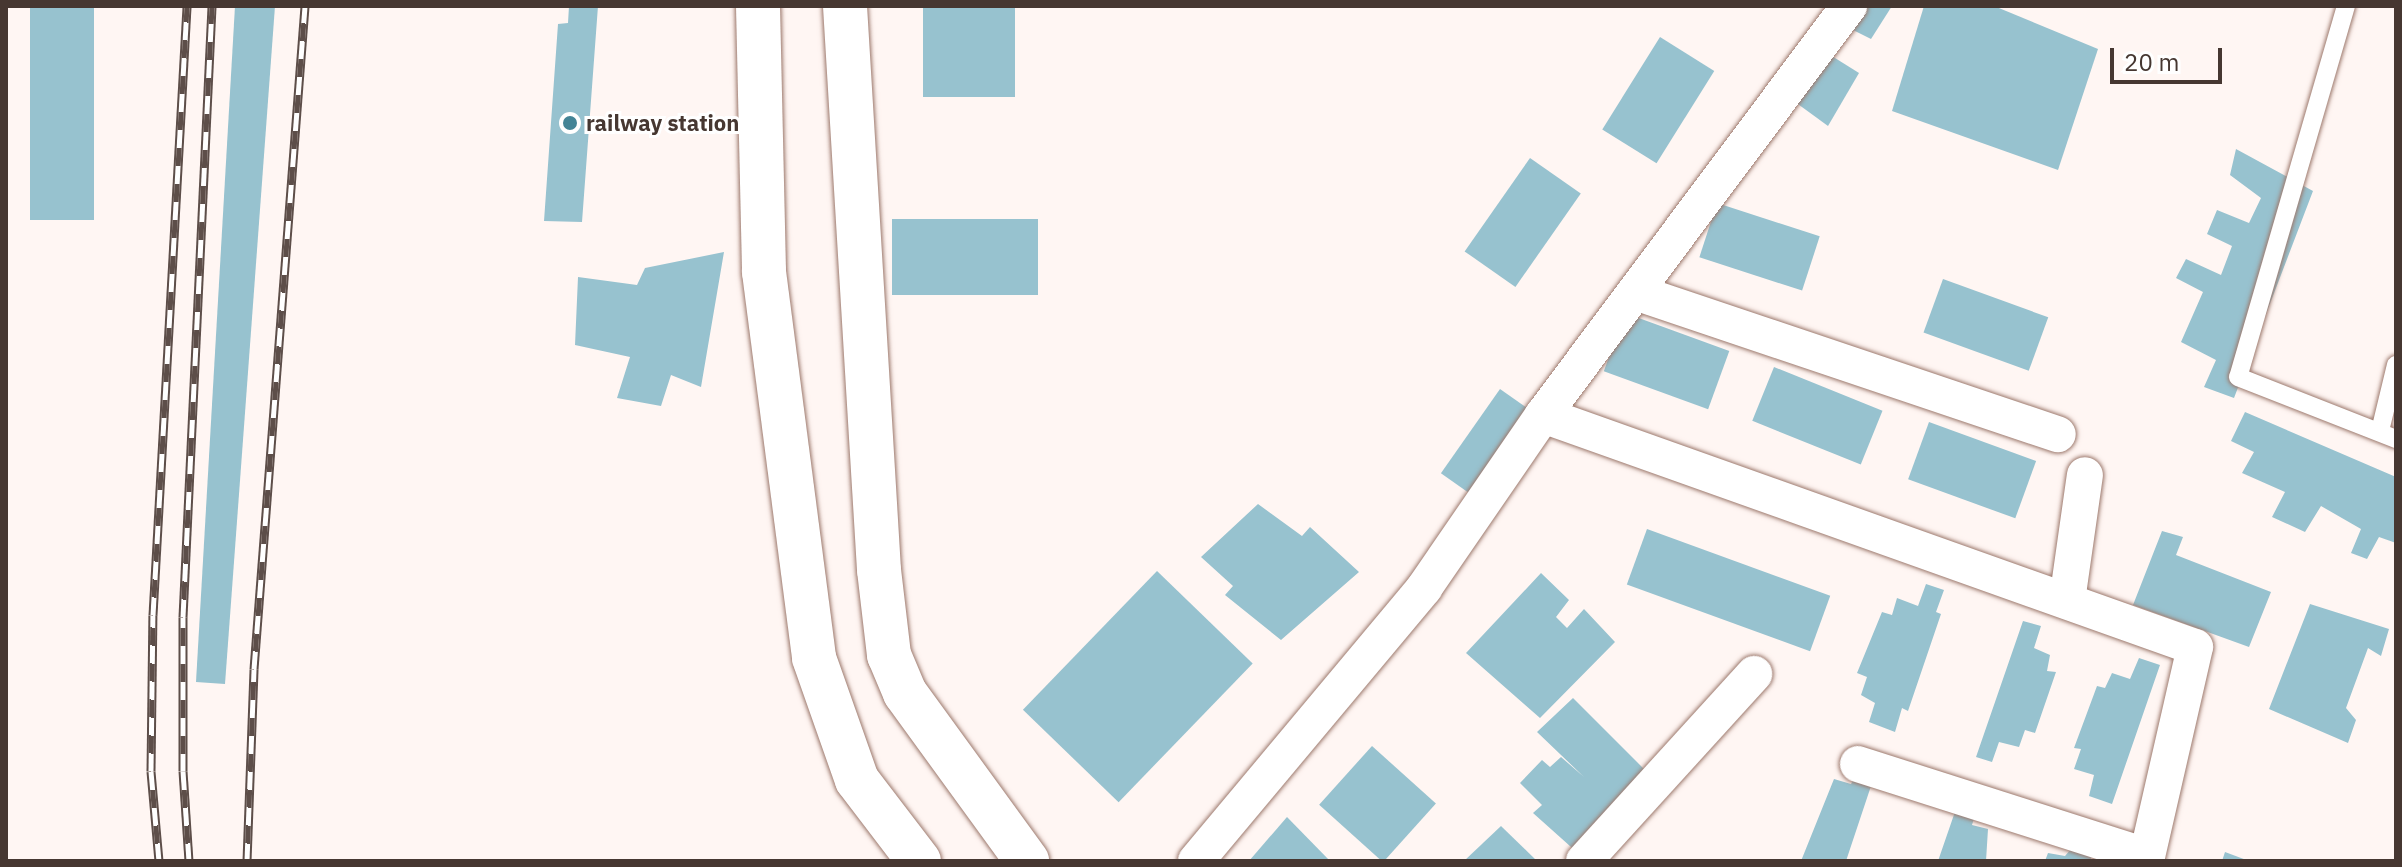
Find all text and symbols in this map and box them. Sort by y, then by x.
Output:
scale bar [2114,32,2226,82]
text: 20 m [2124,46,2179,78]
place label: railway station [586,110,739,136]
marker: railway station [561,114,579,132]

